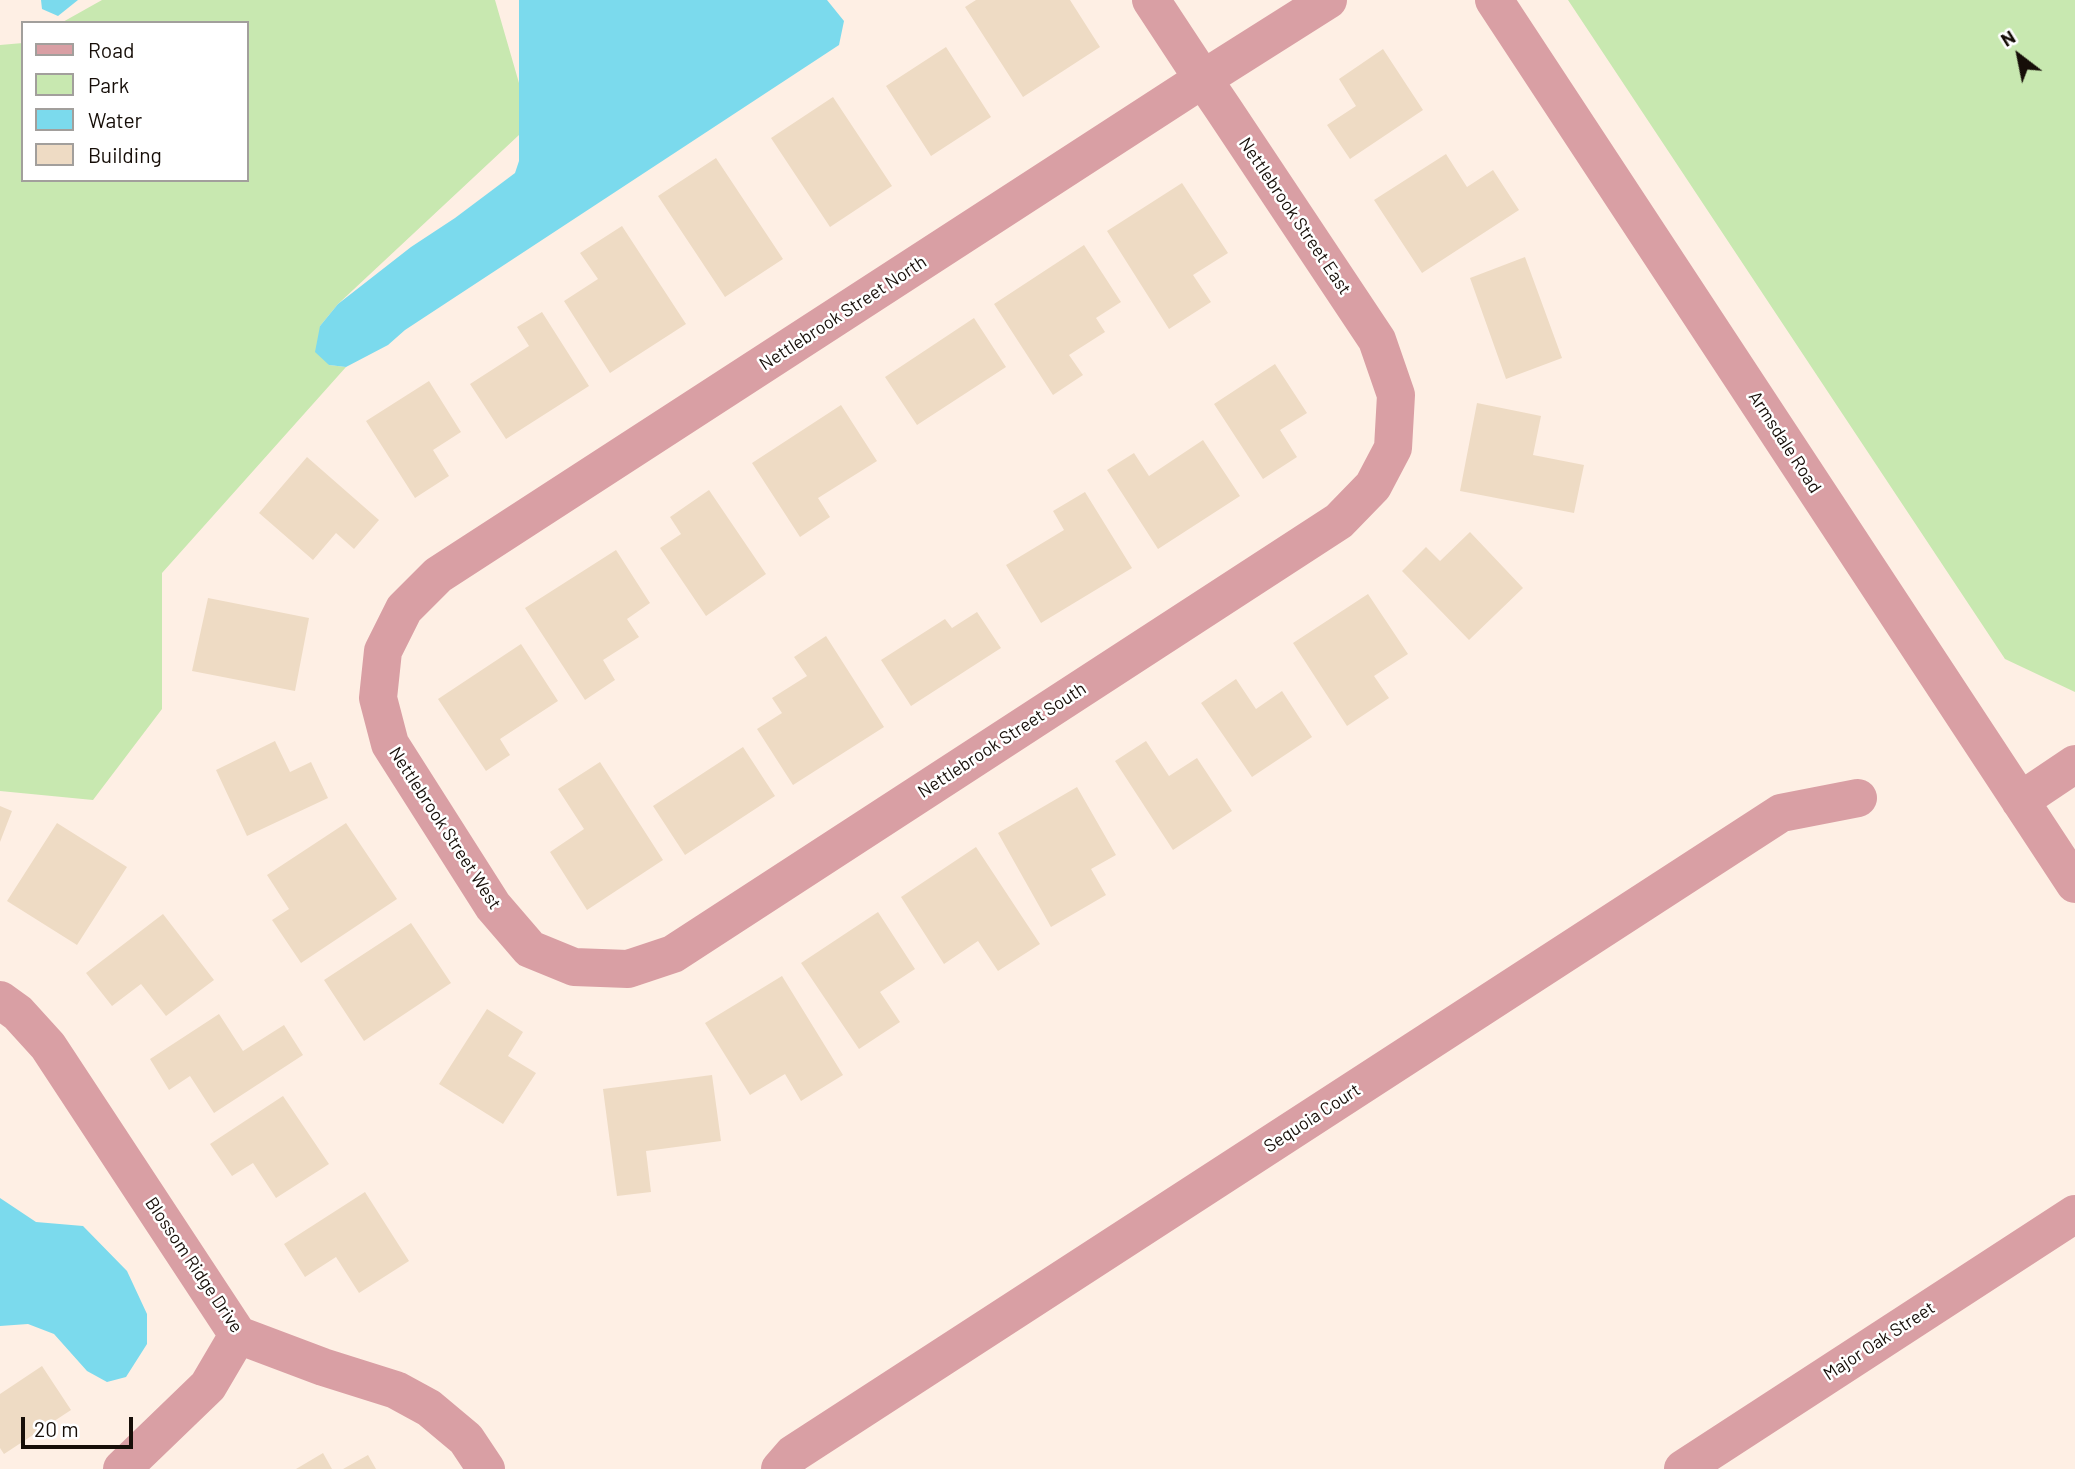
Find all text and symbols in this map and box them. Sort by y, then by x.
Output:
legend [21,21,248,182]
north arrow [1984,21,2054,91]
text: N [1996,25,2019,51]
text: Road [88,37,134,62]
text: Park [88,72,129,97]
text: Water [88,107,142,132]
street label: Nettlebrook Street East [1234,133,1356,299]
text: Building [88,142,162,167]
street label: Nettlebrook Street North [755,251,931,375]
street label: Armsdale Road [1744,387,1826,497]
street label: Nettlebrook Street South [914,678,1090,802]
street label: Nettlebrook Street West [384,743,506,913]
street label: Sequoia Court [1260,1079,1364,1157]
street label: Blossom Ridge Drive [141,1193,247,1337]
street label: Major Oak Street [1819,1297,1939,1385]
scale bar [24,1402,136,1446]
text: 20 m [34,1416,79,1441]

